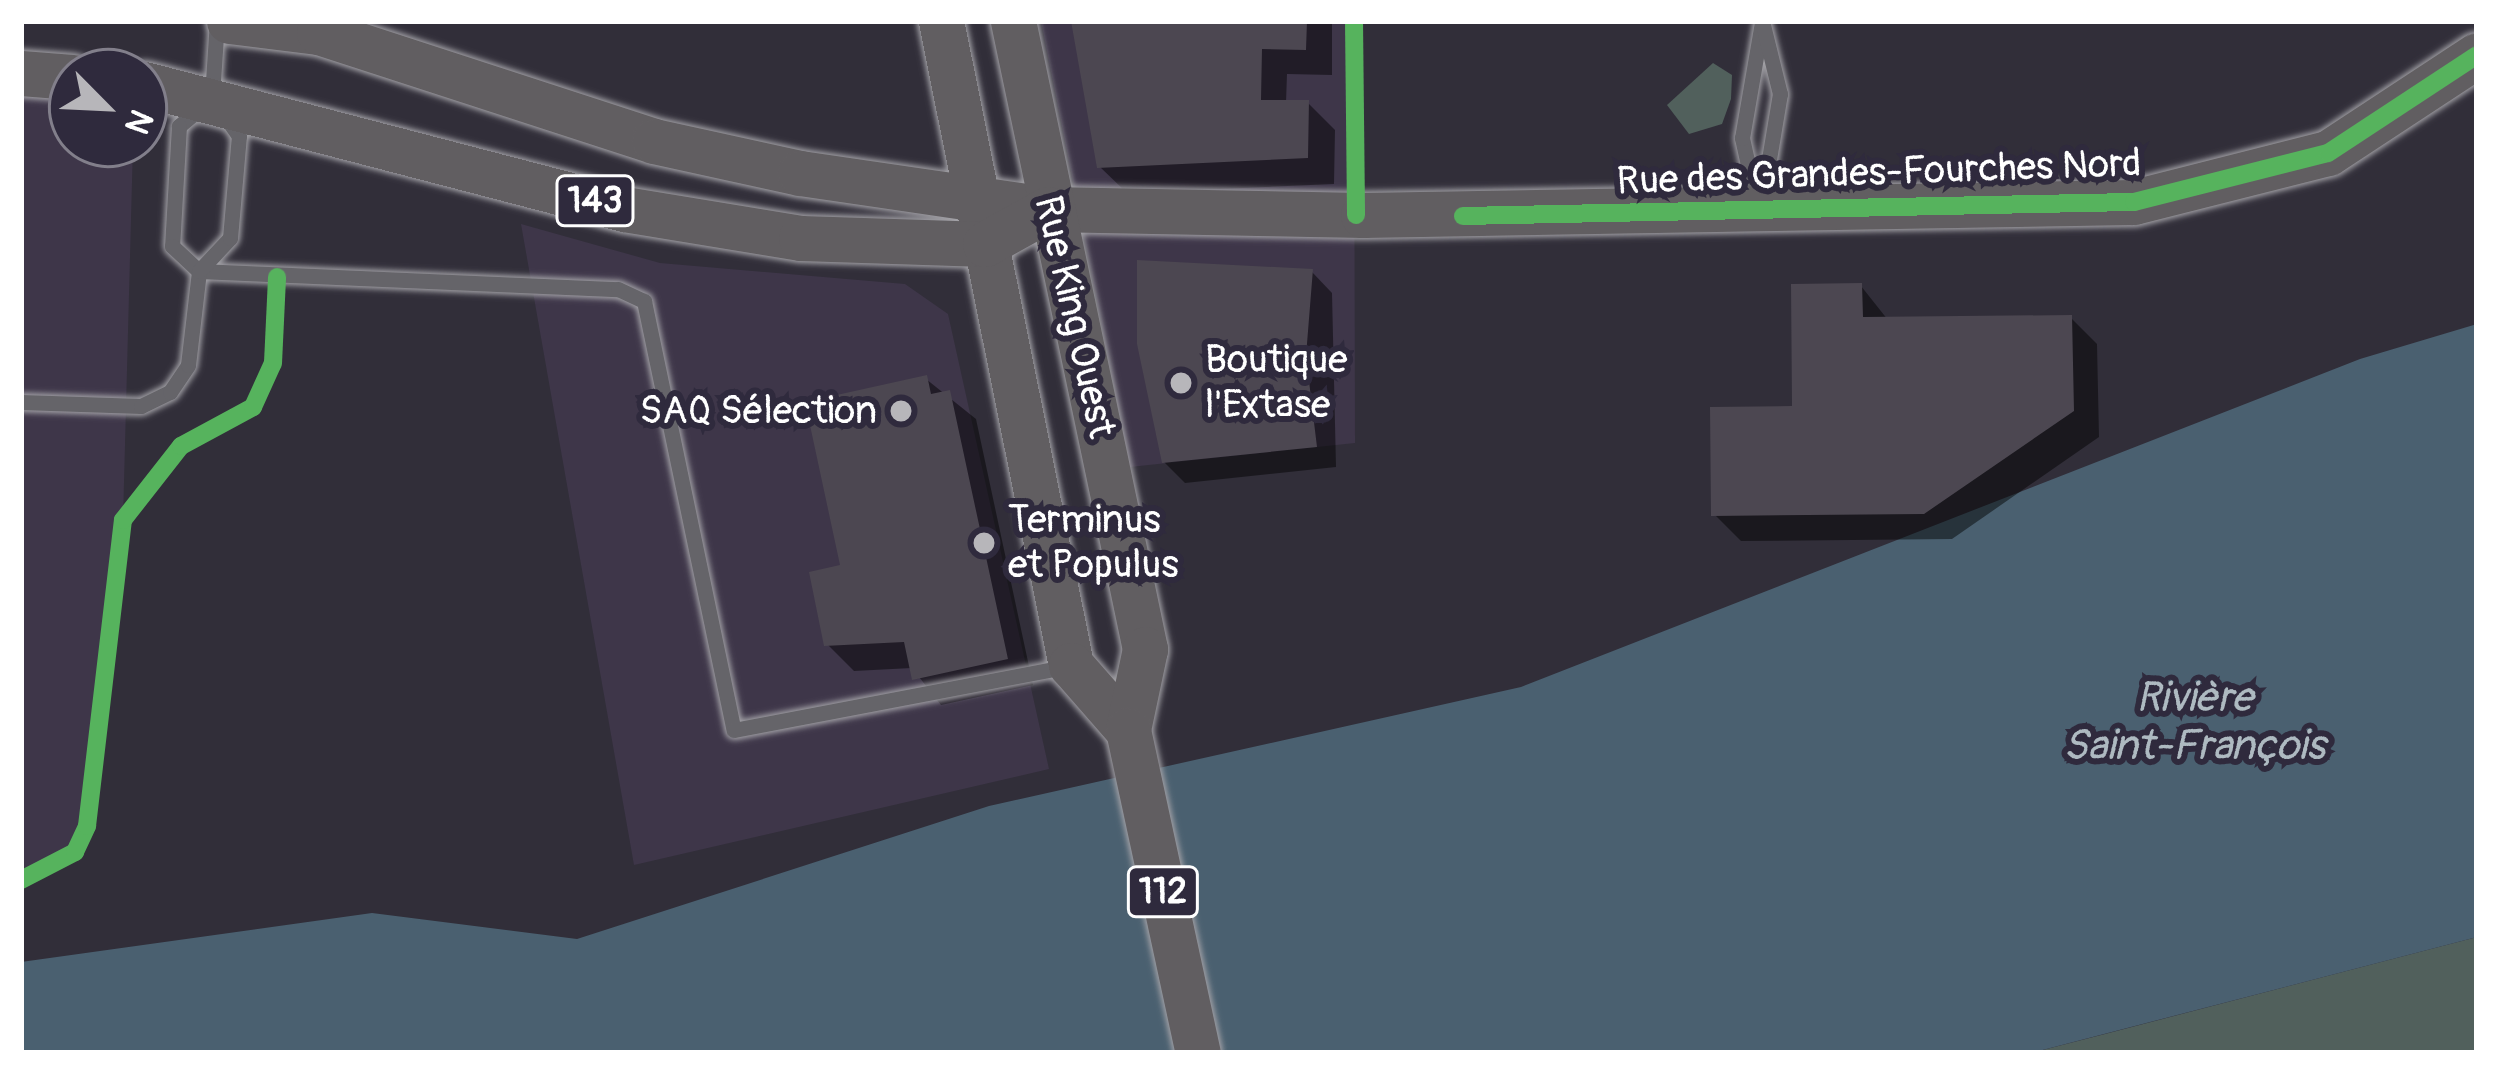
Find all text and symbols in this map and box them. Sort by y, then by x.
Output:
north arrow [48,48,168,168]
text: N [115,103,162,140]
street label: Rue des Grandes-Fourches Nord [1616,140,2142,206]
road number: 143 [553,171,637,231]
street label: Rue King Ouest [1023,191,1125,443]
place label: Boutique l'Extase [1205,338,1347,429]
marker: Boutique l'Extase [1168,370,1194,396]
place label: SAQ Sélection [640,388,877,434]
marker: SAQ Sélection [888,398,914,424]
place label: Terminus et Populus [1008,498,1179,589]
marker: Terminus et Populus [971,530,997,556]
water label: Rivière Saint-François [2063,673,2325,771]
road number: 112 [1124,862,1202,922]

